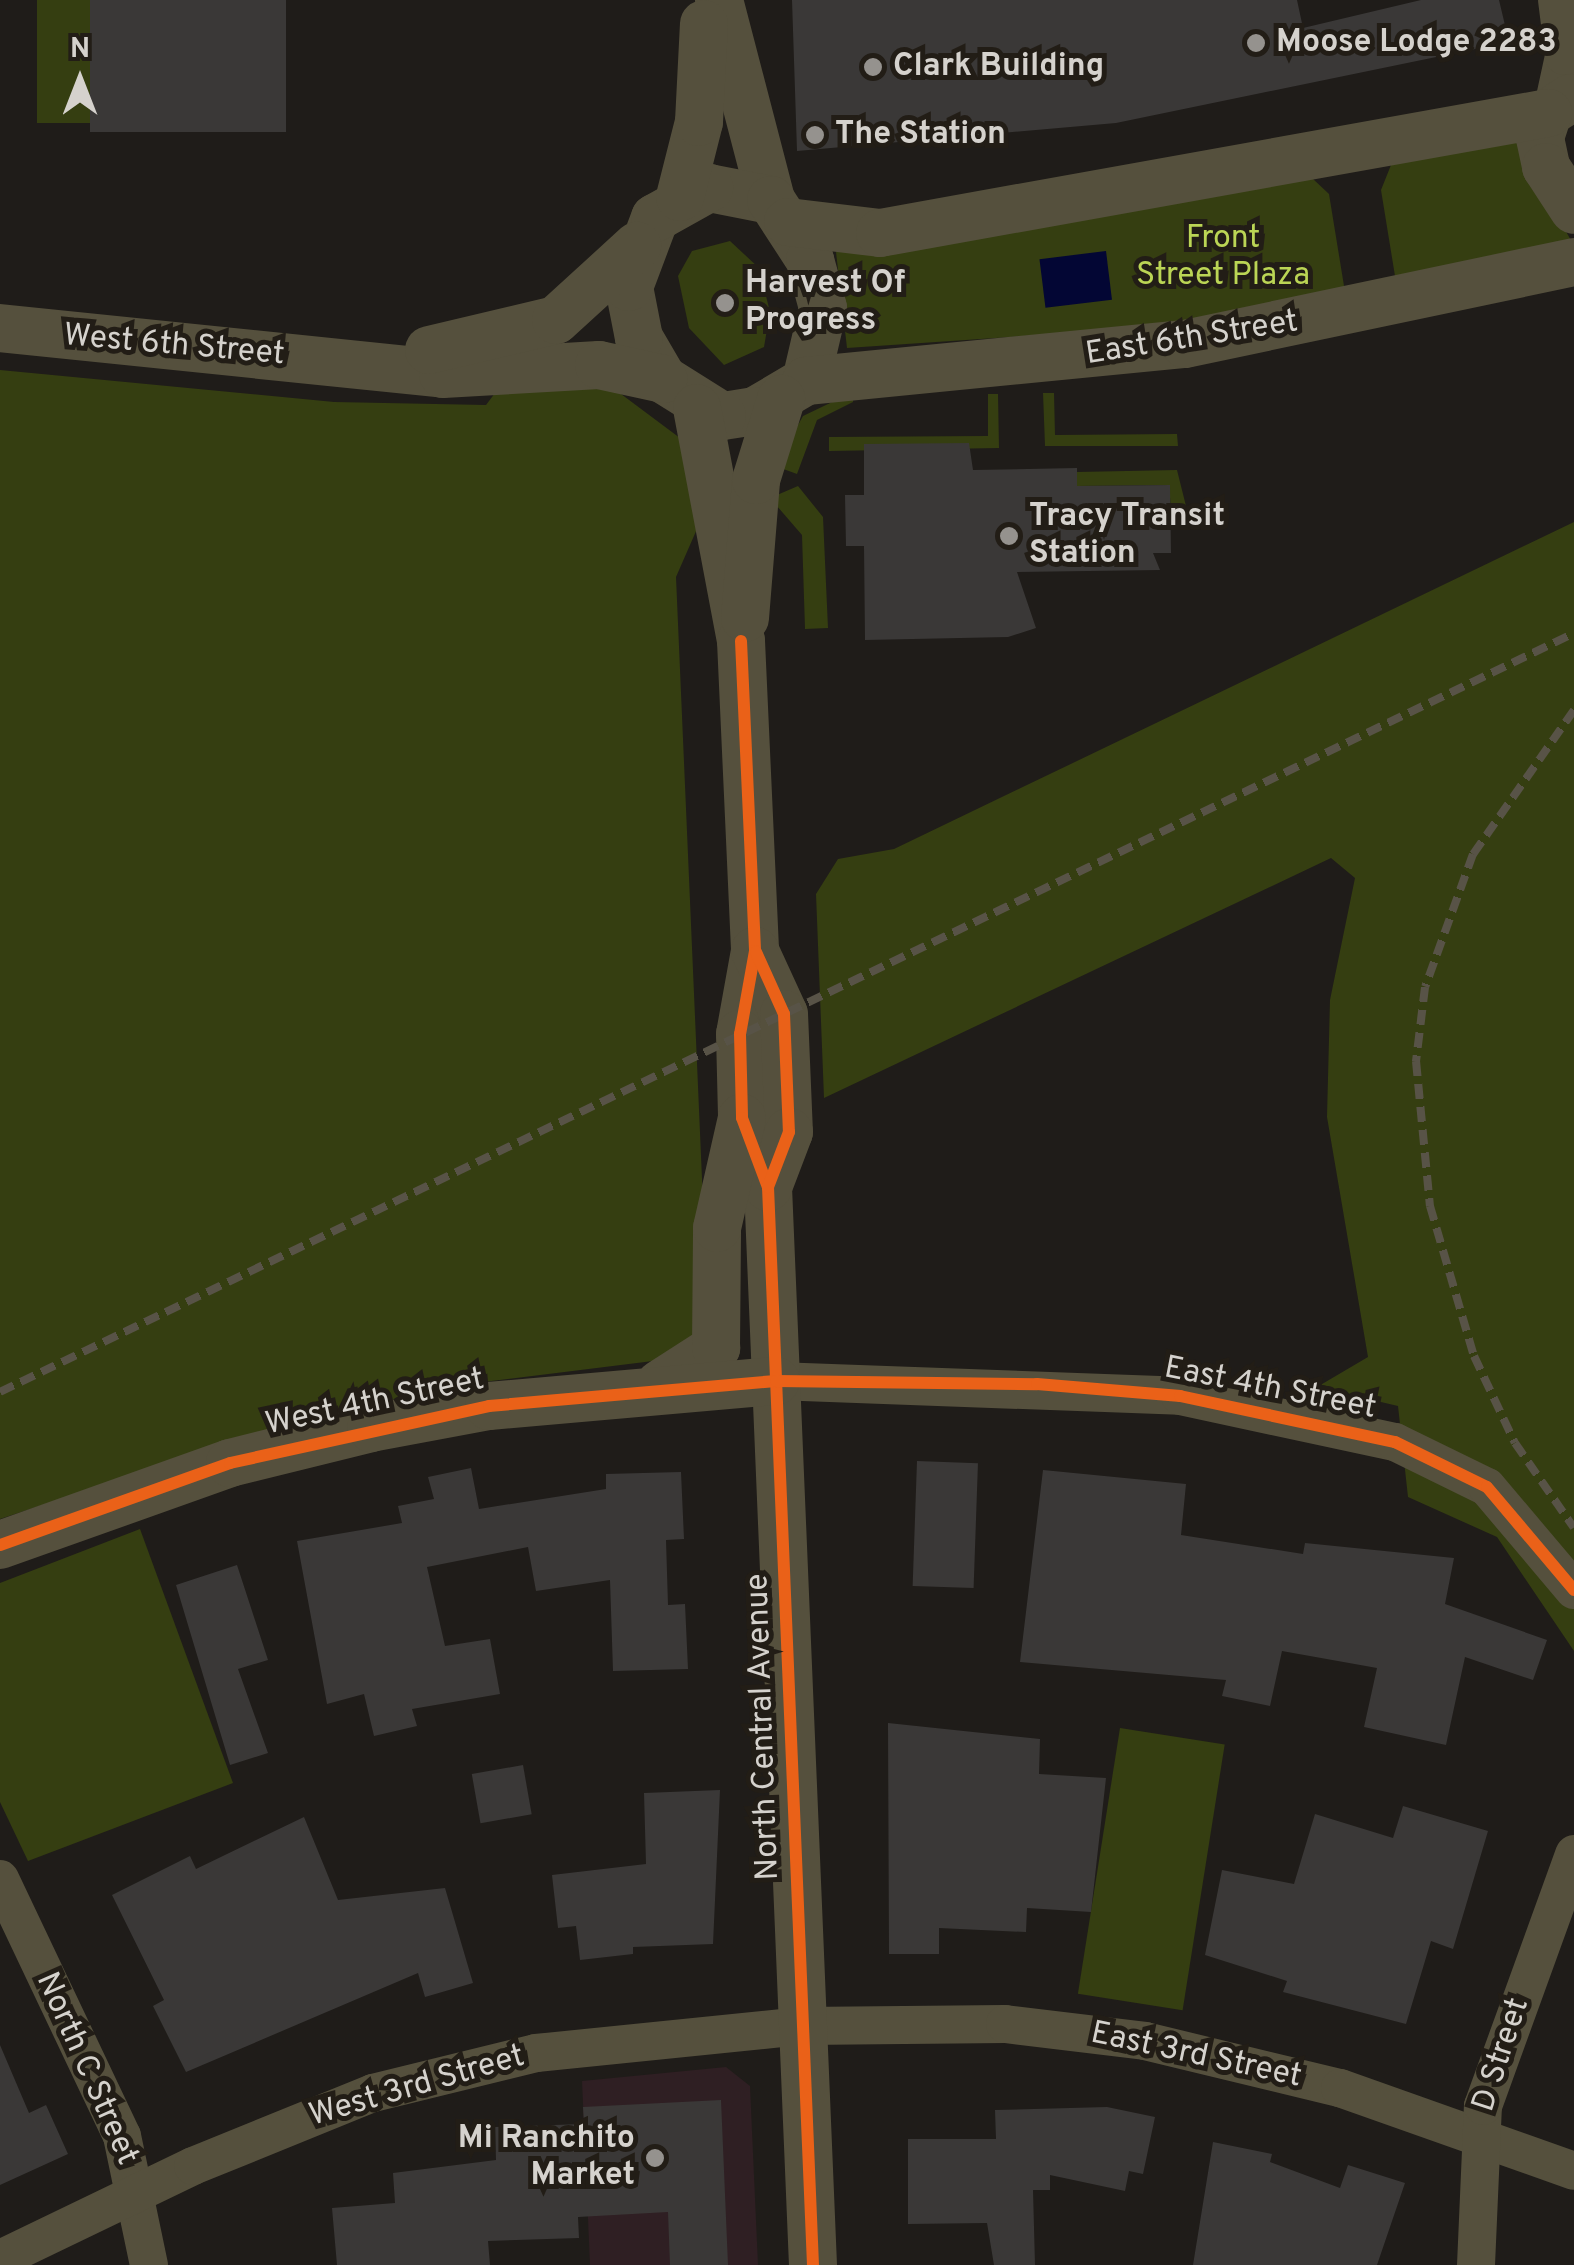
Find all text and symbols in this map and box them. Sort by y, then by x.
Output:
place label: Moose Lodge 2283 [1276,24,1557,62]
north arrow [30,30,130,130]
text: N [70,32,90,68]
marker: Moose Lodge 2283 [1245,32,1267,54]
place label: Clark Building [893,48,1104,86]
marker: Clark Building [862,56,884,78]
place label: The Station [835,116,1006,154]
marker: The Station [804,124,826,146]
park label: Front Street Plaza [1136,221,1310,296]
place label: Harvest Of Progress [745,266,905,341]
marker: Harvest Of Progress [714,292,736,314]
street label: East 6th Street [1083,303,1301,375]
street label: West 6th Street [62,317,286,375]
place label: Tracy Transit Station [1029,499,1225,574]
marker: Tracy Transit Station [998,525,1020,547]
street label: East 4th Street [1161,1350,1379,1428]
street label: West 4th Street [262,1361,488,1445]
street label: North Central Avenue [739,1572,789,1882]
street label: North C Street [26,1967,146,2171]
street label: D Street [1466,1993,1538,2117]
street label: East 3rd Street [1087,2015,1305,2097]
street label: West 3rd Street [305,2038,529,2136]
place label: Mi Ranchito Market [458,2121,635,2196]
marker: Mi Ranchito Market [644,2147,666,2169]

